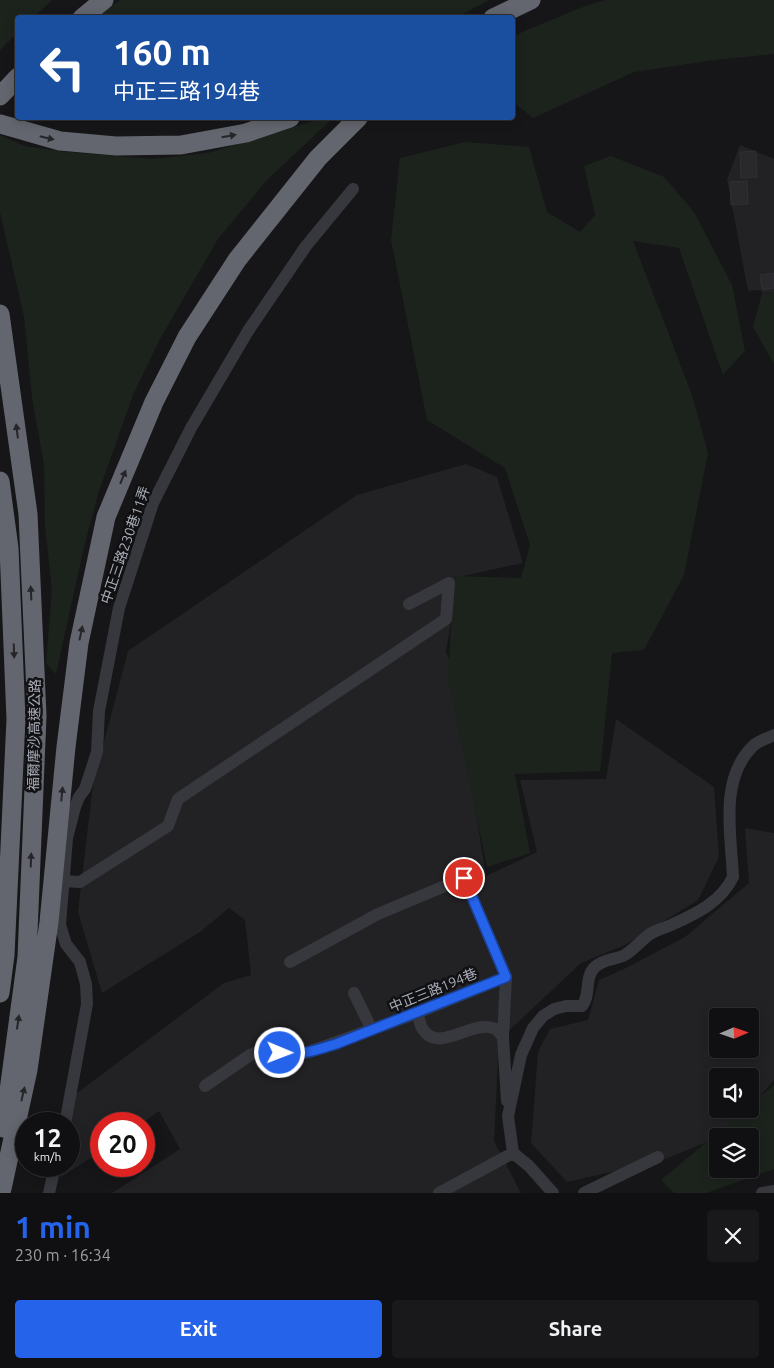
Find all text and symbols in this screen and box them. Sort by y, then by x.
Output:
text: 160 m [113,32,211,72]
icon: left [30,35,95,100]
text: 中正三路194巷 [113,78,260,103]
one-way arrow [222,132,238,140]
one-way arrow [39,134,54,142]
one-way arrow [13,423,21,439]
one-way arrow [120,469,127,484]
street label: 中正三路230巷11弄 [97,484,153,606]
one-way arrow [27,584,35,600]
one-way arrow [77,626,85,641]
one-way arrow [10,644,18,660]
street label: 福爾摩沙高速公路 [25,679,43,791]
one-way arrow [58,786,66,802]
one-way arrow [28,852,36,868]
pin [443,857,485,899]
icon: arrive [450,864,478,892]
street label: 中正三路194巷 [387,965,479,1015]
north arrow [709,1008,759,1058]
map controls [709,1008,759,1178]
one-way arrow [15,1013,23,1029]
position arrow [253,1026,305,1078]
button: sound [709,1068,759,1118]
one-way arrow [19,1087,27,1102]
speed limit sign: 20 [90,1112,155,1177]
text: 12 [33,1124,62,1152]
button: layers [709,1128,759,1178]
text: km/h [34,1150,61,1163]
text: 1 min [15,1210,91,1244]
button: close [707,1210,759,1262]
text: 230 m · 16:34 [15,1246,111,1264]
button: Exit [15,1300,382,1358]
button: Share [392,1300,759,1358]

